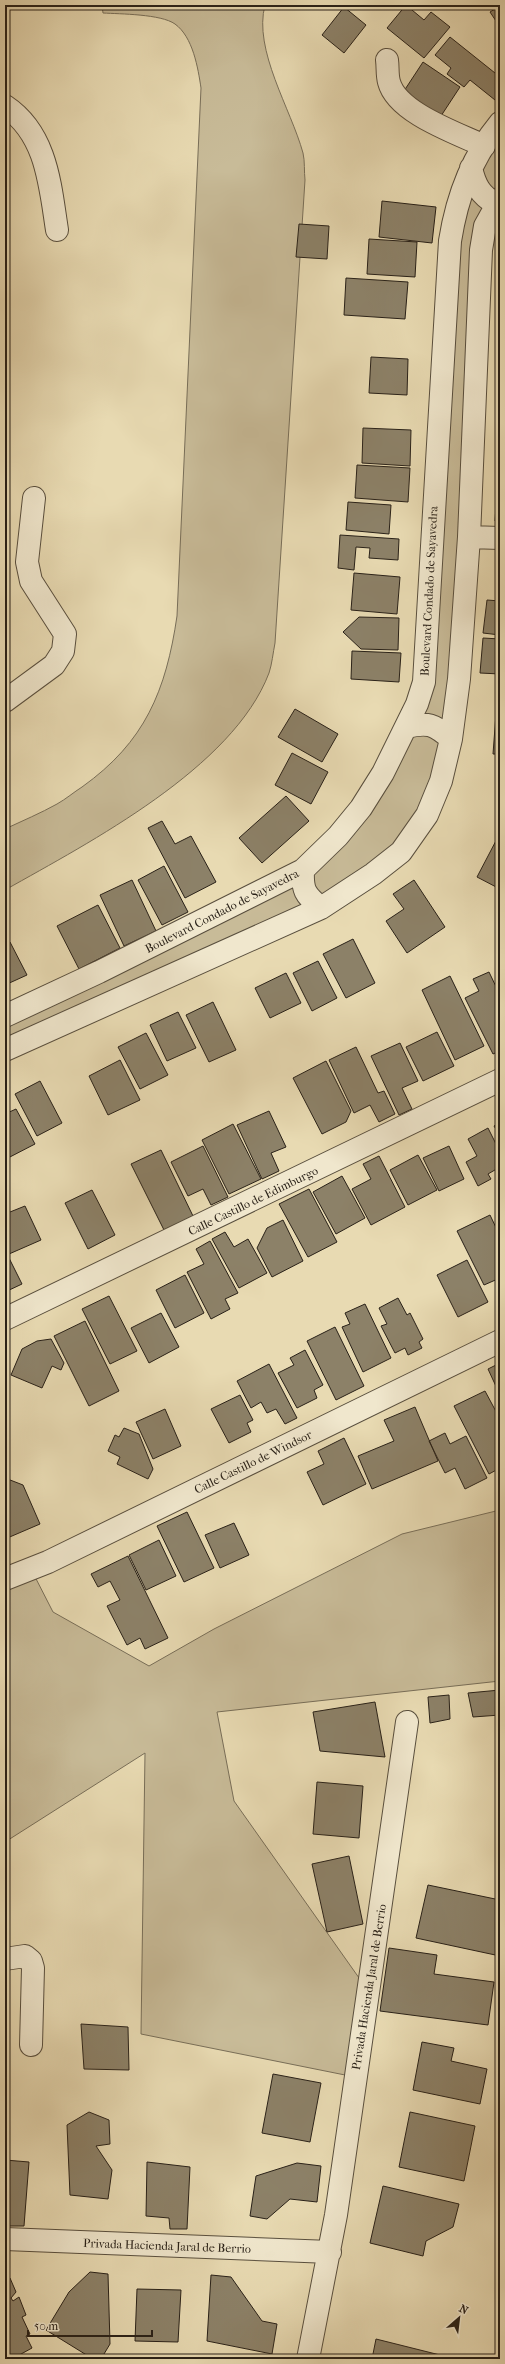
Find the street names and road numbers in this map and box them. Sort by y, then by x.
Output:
street label: Boulevard Condado de Sayavedra [418,505,440,676]
street label: Boulevard Condado de Sayavedra [143,866,302,956]
street label: Calle Castillo de Edimburgo [186,1163,320,1239]
street label: Calle Castillo de Windsor [192,1427,315,1497]
street label: Privada Hacienda Jaral de Berrio [349,1903,389,2071]
street label: Privada Hacienda Jaral de Berrio [83,2236,251,2256]

